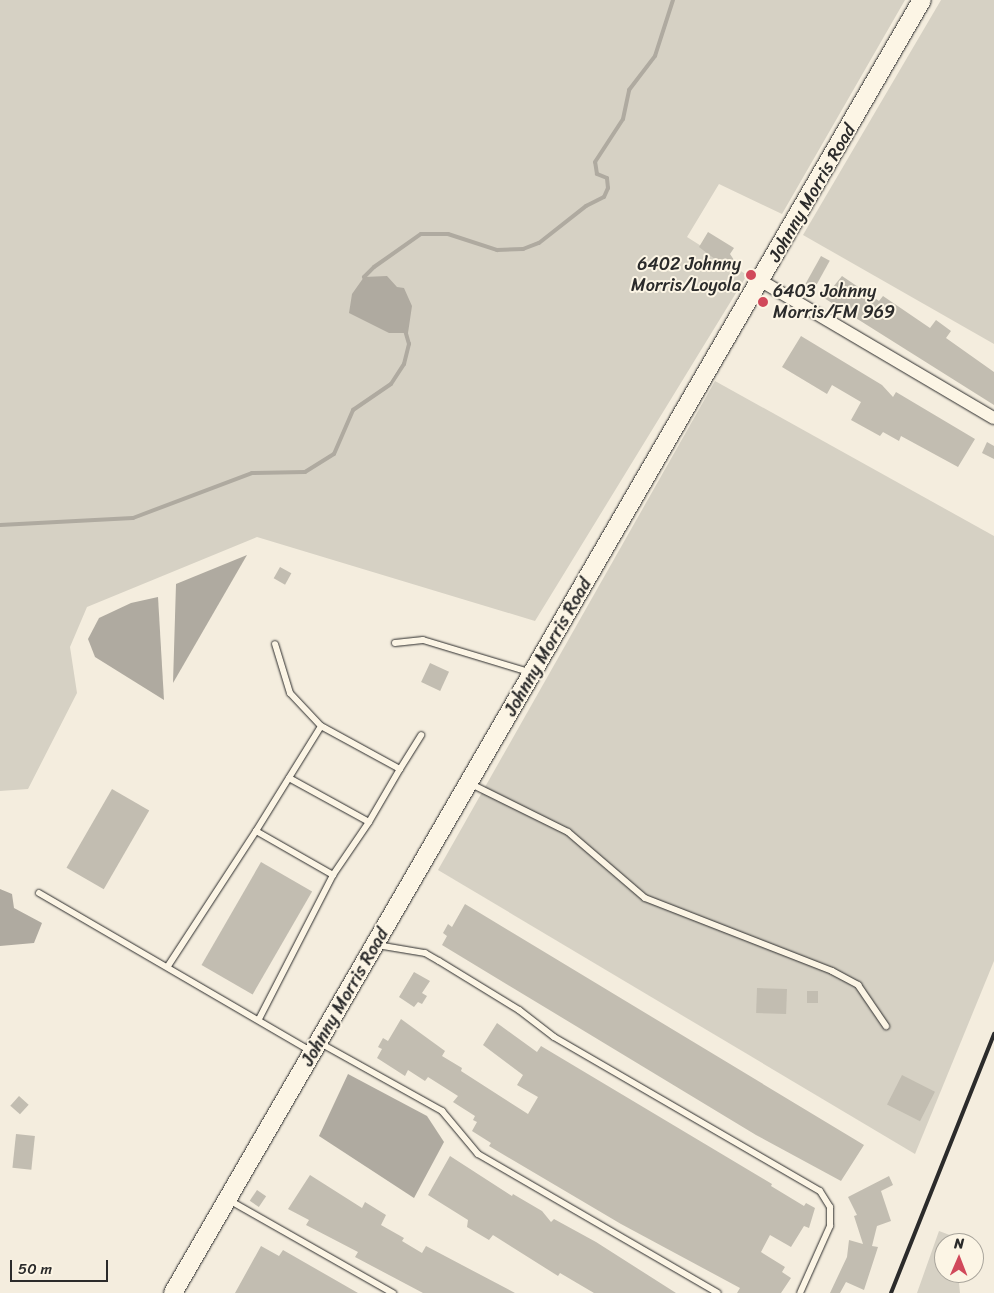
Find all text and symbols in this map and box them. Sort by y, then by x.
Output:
street label: Johnny Morris Road [764,121,860,265]
place label: 6402 Johnny Morris/Loyola [631,254,741,296]
marker: 6402 Johnny Morris/Loyola [745,269,757,281]
place label: 6403 Johnny Morris/FM 969 [773,281,895,324]
marker: 6403 Johnny Morris/FM 969 [757,296,769,308]
street label: Johnny Morris Road [500,575,596,719]
street label: Johnny Morris Road [297,925,393,1069]
text: N [954,1231,964,1256]
north arrow [934,1233,984,1283]
scale bar [12,1250,110,1282]
text: 50 m [18,1256,52,1282]

